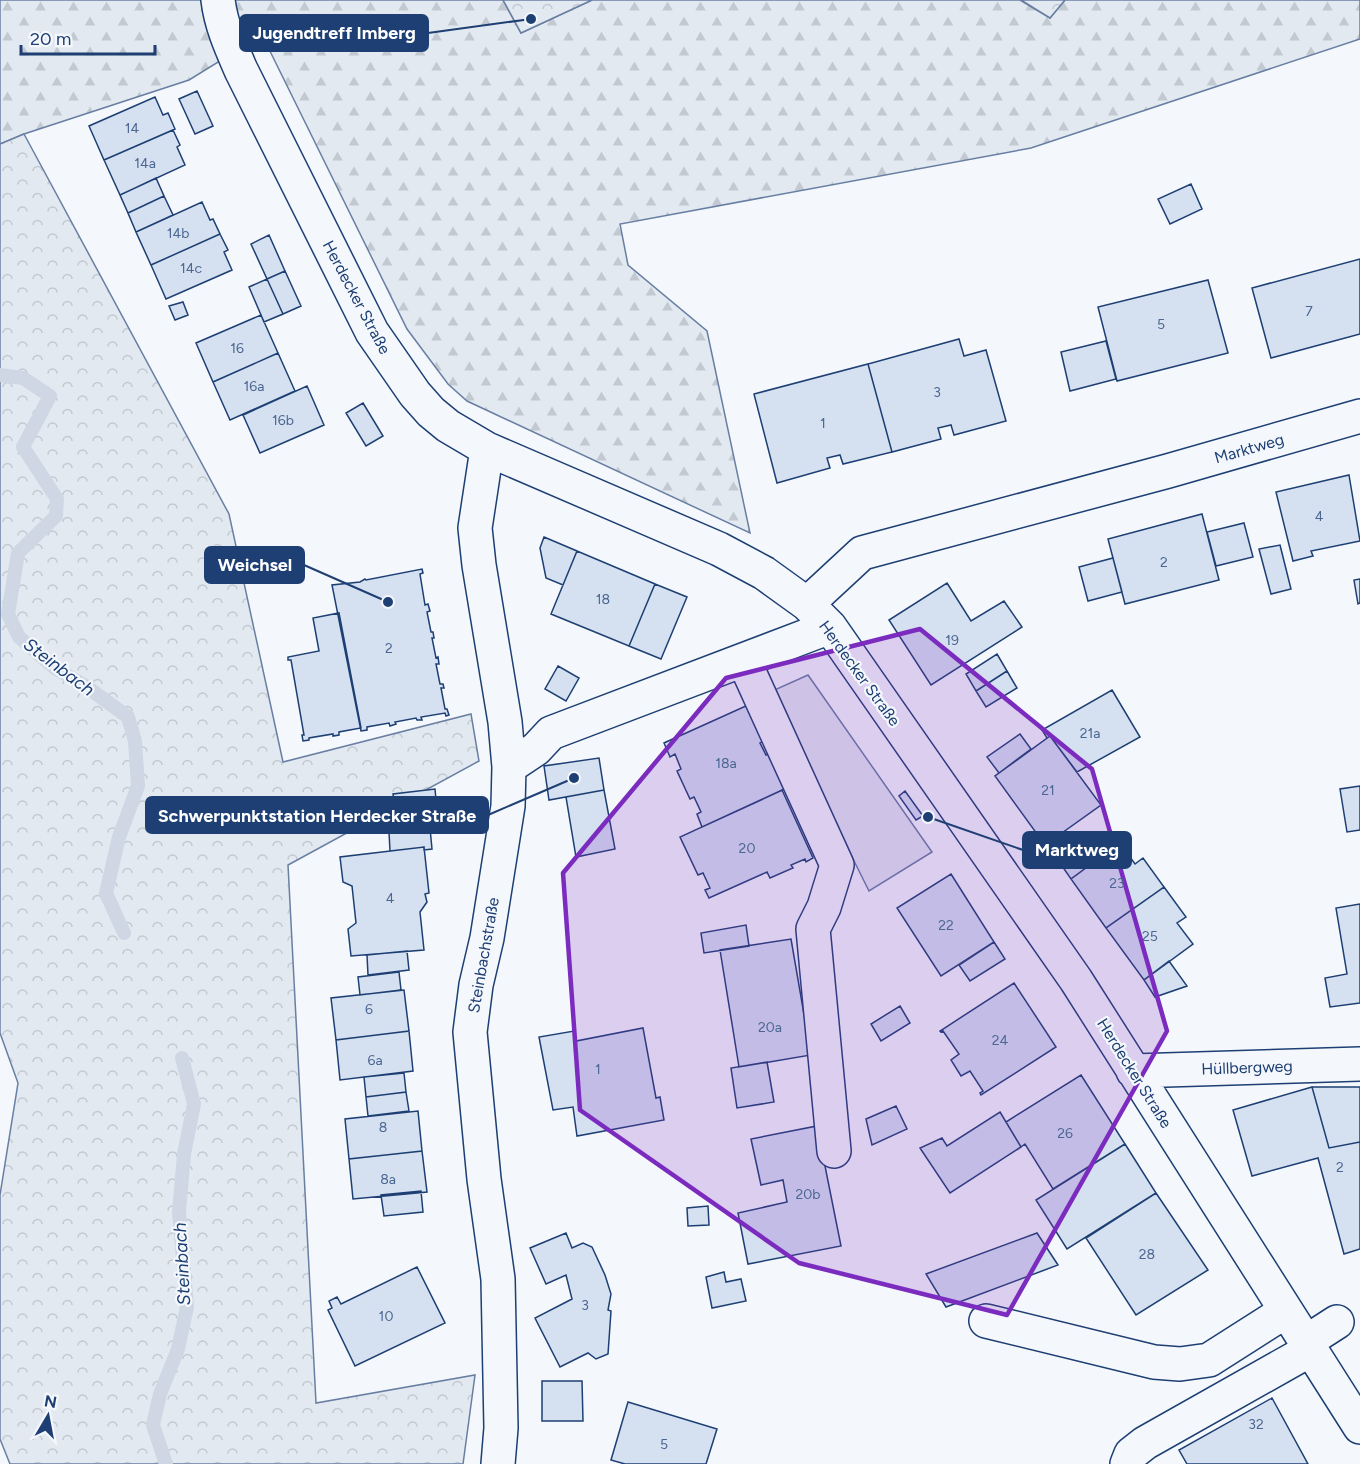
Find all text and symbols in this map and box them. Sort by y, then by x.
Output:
callout: Jugendtreff Imberg [240,15,428,51]
scale bar [21,18,154,56]
text: Jugendtreff Imberg [252,22,416,44]
text: 20 m [30,28,71,50]
house number: 14 [125,120,140,137]
house number: 14a [134,155,156,172]
house number: 14b [167,225,189,242]
street label: Herdecker Straße [319,237,395,357]
house number: 14c [180,260,202,277]
house number: 7 [1305,303,1313,320]
house number: 5 [1157,316,1165,333]
house number: 16 [230,340,244,357]
house number: 16a [244,378,264,395]
house number: 3 [933,384,941,401]
house number: 16b [272,412,294,429]
house number: 1 [820,415,826,432]
street label: Marktweg [1212,430,1286,467]
house number: 4 [1315,508,1324,525]
callout: Weichsel [205,547,304,583]
text: Weichsel [218,554,292,576]
house number: 2 [1160,554,1168,571]
house number: 18 [596,591,610,608]
street label: Herdecker Straße [815,617,904,730]
house number: 19 [945,632,959,649]
water label: Steinbach [19,633,99,701]
house number: 2 [385,640,393,657]
house number: 21a [1080,725,1100,742]
house number: 18a [715,755,737,772]
house number: 21 [1041,782,1055,799]
callout: Schwerpunktstation Herdecker Straße [146,797,488,833]
text: Schwerpunktstation Herdecker Straße [158,805,476,827]
callout: Marktweg [1023,832,1131,868]
text: Marktweg [1035,839,1119,861]
house number: 20 [739,840,755,857]
house number: 23 [1109,875,1125,892]
house number: 4 [386,890,395,907]
street label: Steinbachstraße [464,895,503,1014]
house number: 22 [938,917,954,934]
house number: 25 [1142,928,1158,945]
house number: 6 [365,1001,373,1018]
street label: Herdecker Straße [1093,1015,1176,1132]
house number: 20a [758,1019,782,1036]
house number: 24 [992,1032,1009,1049]
house number: 6a [367,1052,383,1069]
street label: Hüllbergweg [1201,1056,1293,1079]
house number: 1 [595,1061,601,1078]
house number: 8 [379,1119,387,1136]
house number: 26 [1057,1125,1073,1142]
house number: 2 [1336,1159,1344,1176]
house number: 8a [380,1171,396,1188]
house number: 20b [795,1186,821,1203]
water label: Steinbach [169,1222,195,1306]
house number: 28 [1139,1246,1155,1263]
house number: 3 [581,1297,589,1314]
house number: 10 [379,1308,393,1325]
north arrow [18,1386,78,1446]
text: N [43,1391,58,1412]
house number: 32 [1248,1416,1264,1433]
house number: 5 [660,1436,668,1453]

